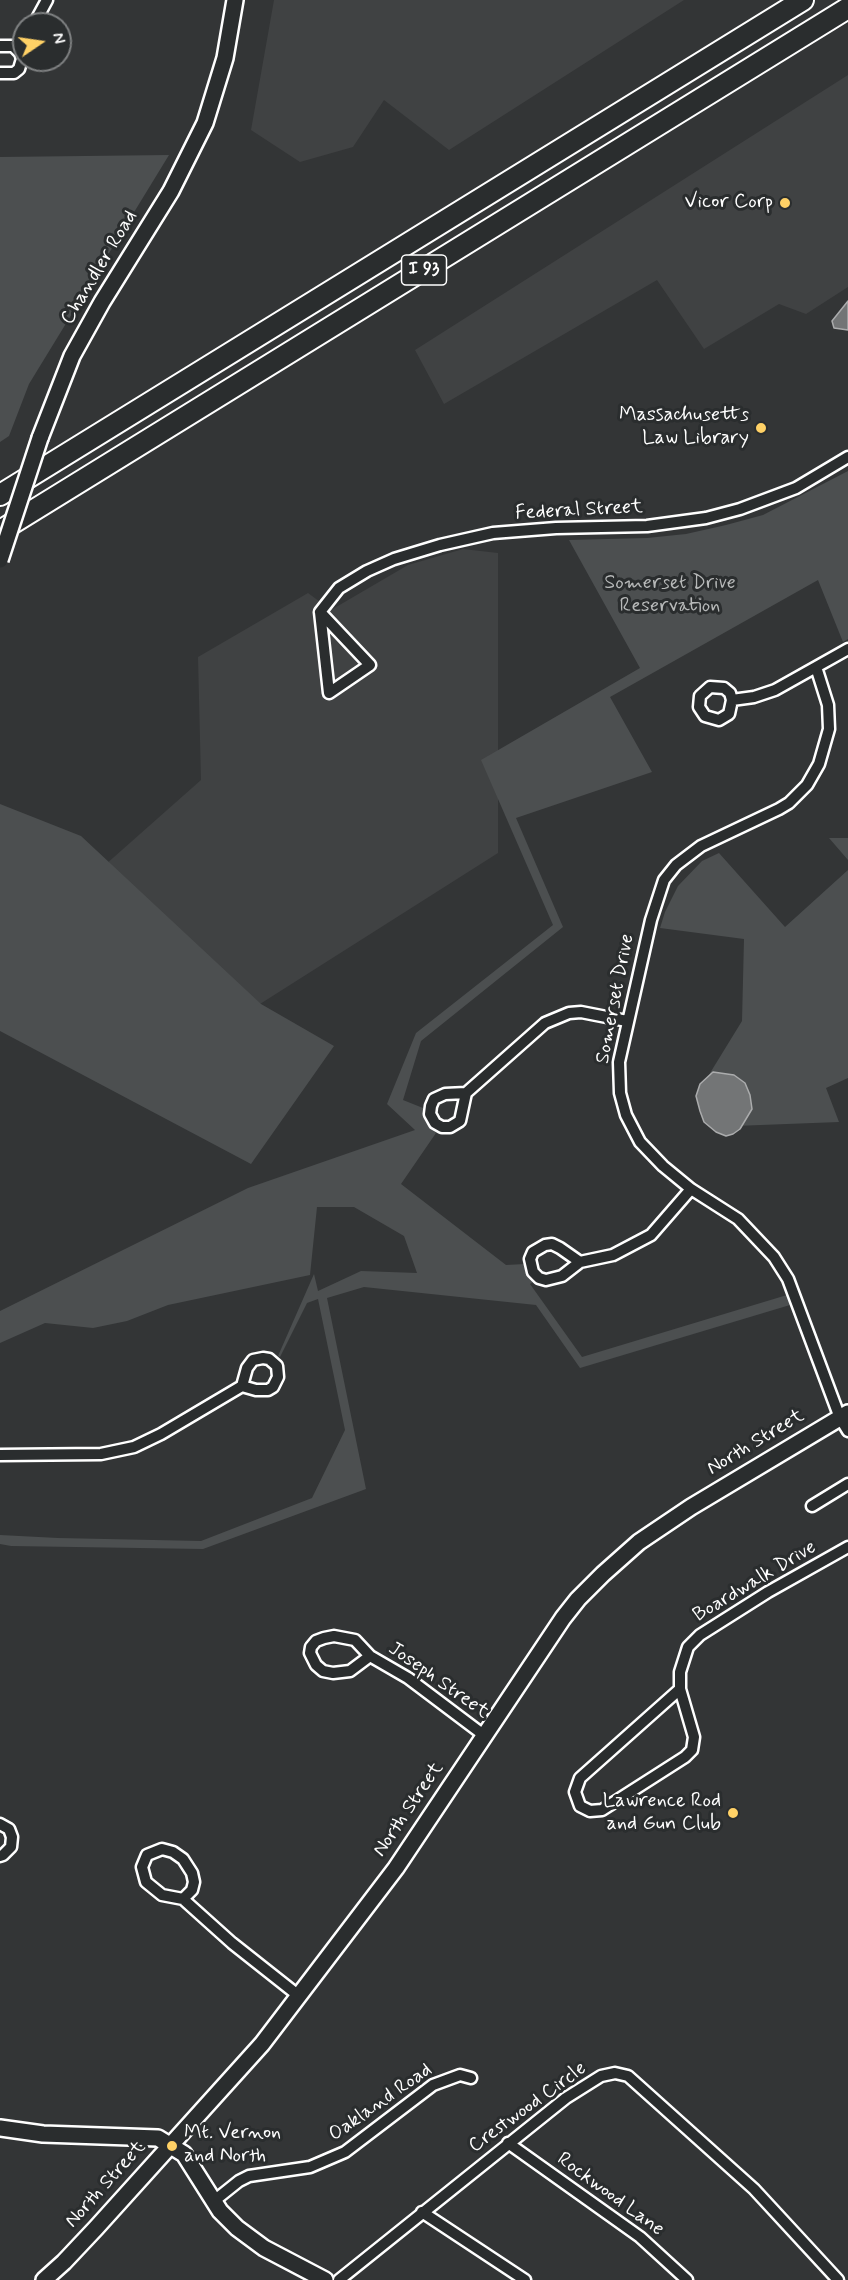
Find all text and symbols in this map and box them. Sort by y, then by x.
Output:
north arrow [12,12,72,72]
text: N [47,31,70,46]
place label: Vicor Corp [685,191,773,215]
marker: Vicor Corp [778,196,792,210]
street label: Chandler Road [56,207,144,329]
road number: I 93 [402,255,446,285]
place label: Massachusetts Law Library [619,404,749,451]
marker: Massachusetts Law Library [754,421,768,435]
street label: Federal Street [515,496,643,526]
park label: Somerset Drive Reservation [604,572,736,619]
street label: Somerset Drive [592,932,640,1066]
street label: North Street [703,1405,809,1481]
street label: Boardwalk Drive [689,1536,821,1628]
street label: Joseph Street [383,1637,493,1725]
street label: North Street [369,1758,449,1862]
place label: Lawrence Rod and Gun Club [603,1790,721,1837]
marker: Lawrence Rod and Gun Club [726,1806,740,1820]
street label: Crestwood Circle [464,2057,592,2159]
street label: Oakland Road [325,2059,437,2147]
place label: Mt. Vernon and North [184,2122,281,2169]
street label: North Street [61,2136,151,2234]
marker: Mt. Vernon and North [165,2139,179,2153]
street label: Rockwood Lane [552,2148,668,2242]

